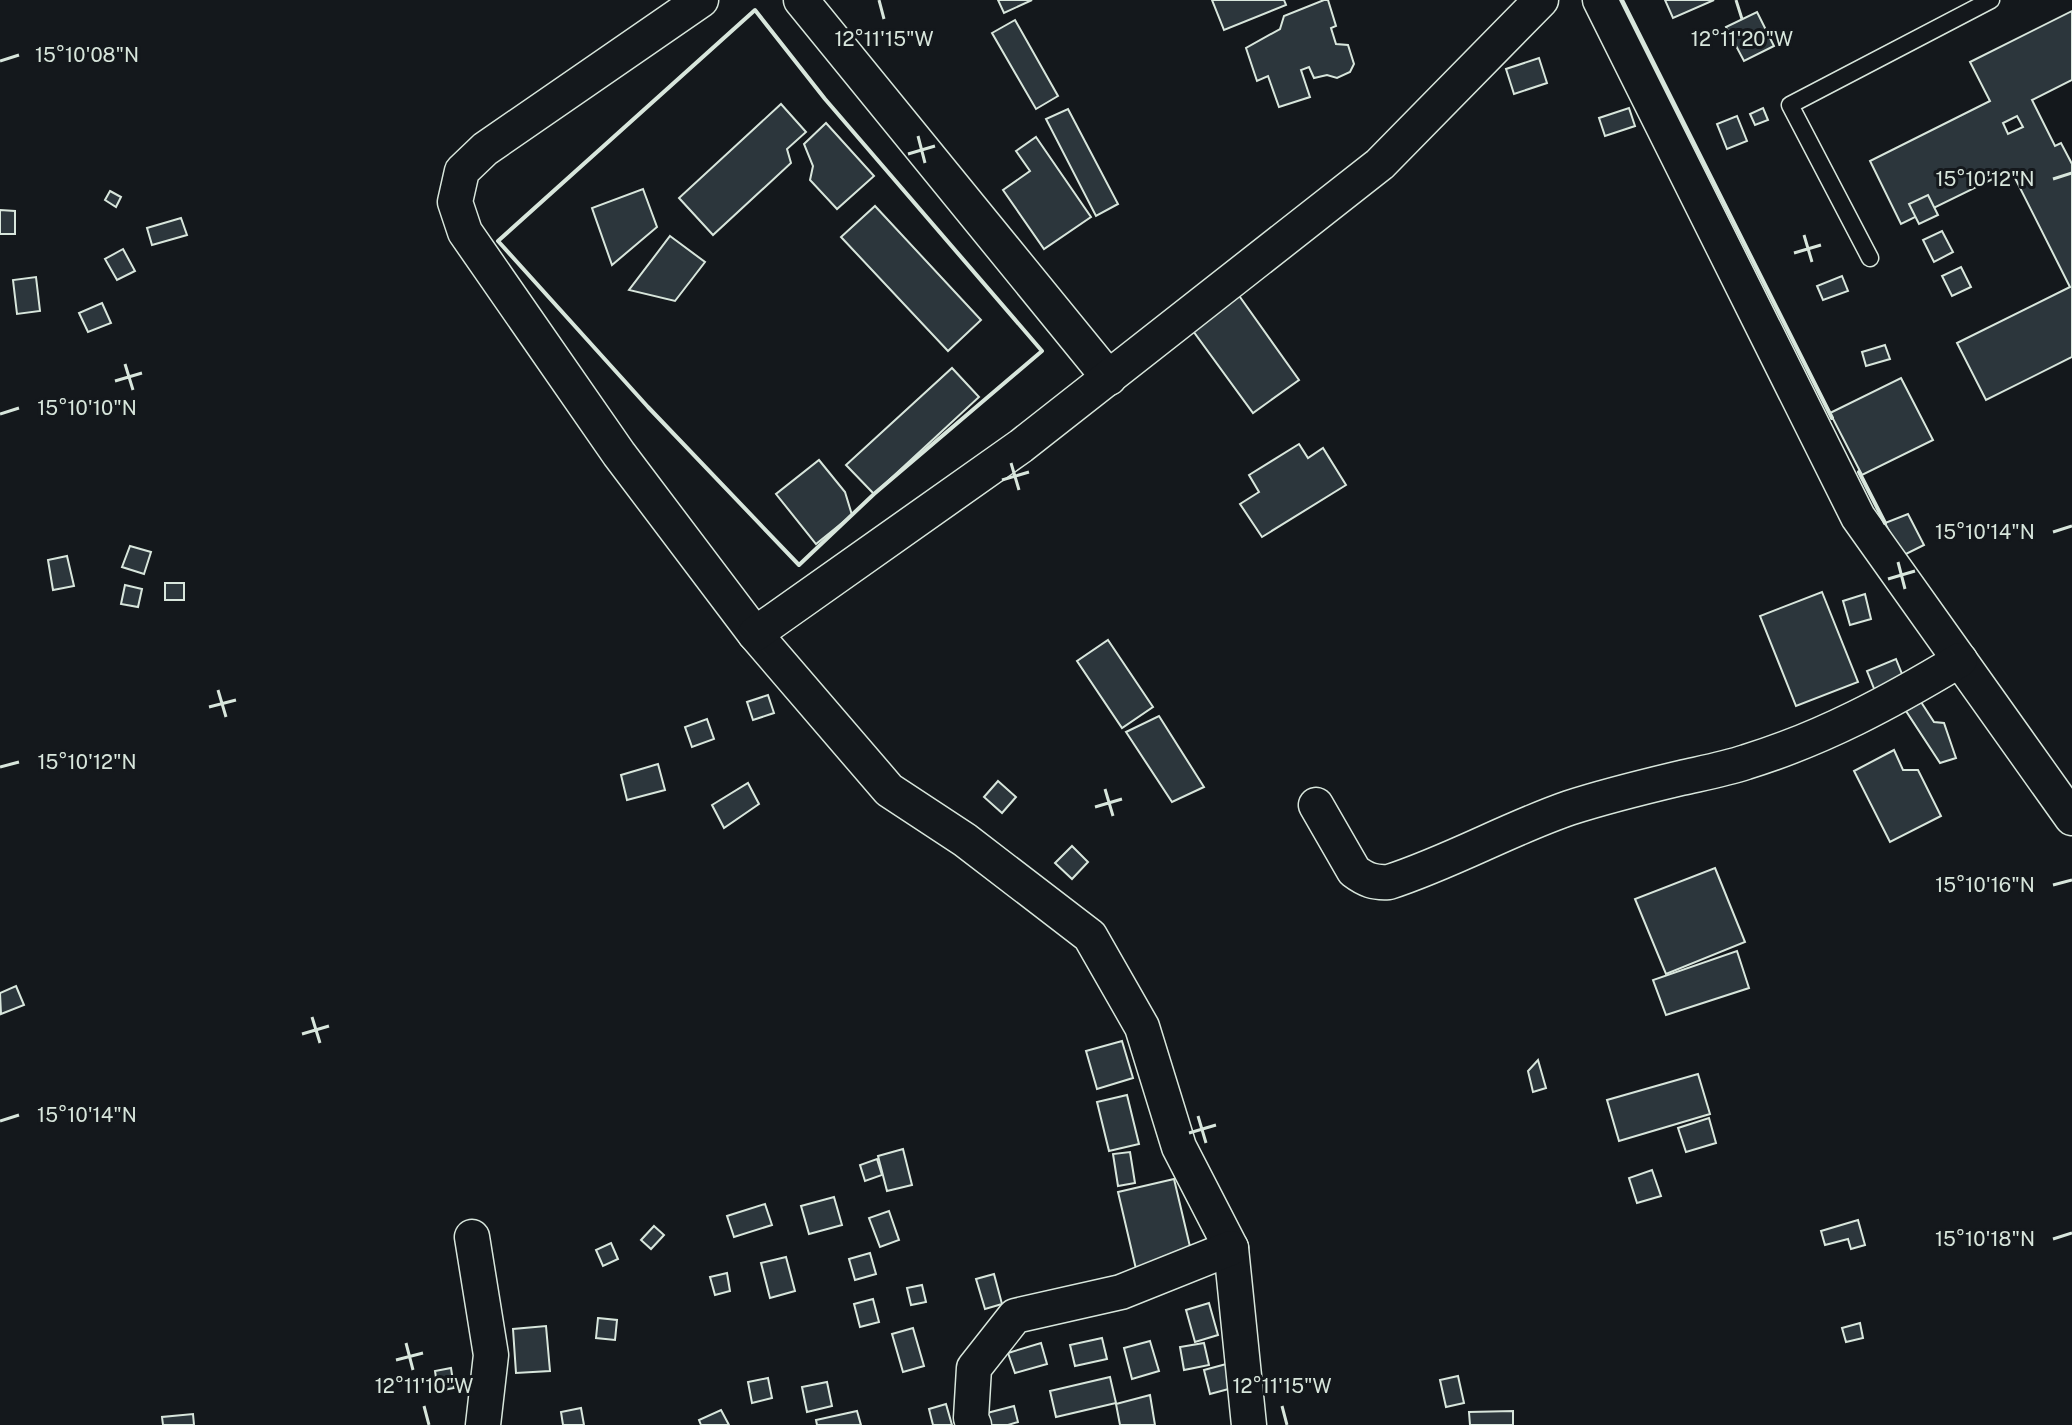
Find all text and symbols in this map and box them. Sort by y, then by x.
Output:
text: 12°11'15"W [834,27,934,51]
text: 12°11'20"W [1691,27,1793,51]
text: 15°10'08"N [35,43,139,67]
text: 15°10'12"N [1935,167,2035,191]
text: 15°10'10"N [37,396,137,420]
text: 15°10'14"N [1935,520,2035,544]
text: 15°10'12"N [37,750,137,774]
text: 15°10'16"N [1935,873,2035,897]
text: 15°10'14"N [37,1103,137,1127]
text: 15°10'18"N [1935,1227,2035,1251]
text: 12°11'10"W [375,1374,473,1398]
text: 12°11'15"W [1232,1374,1332,1398]

